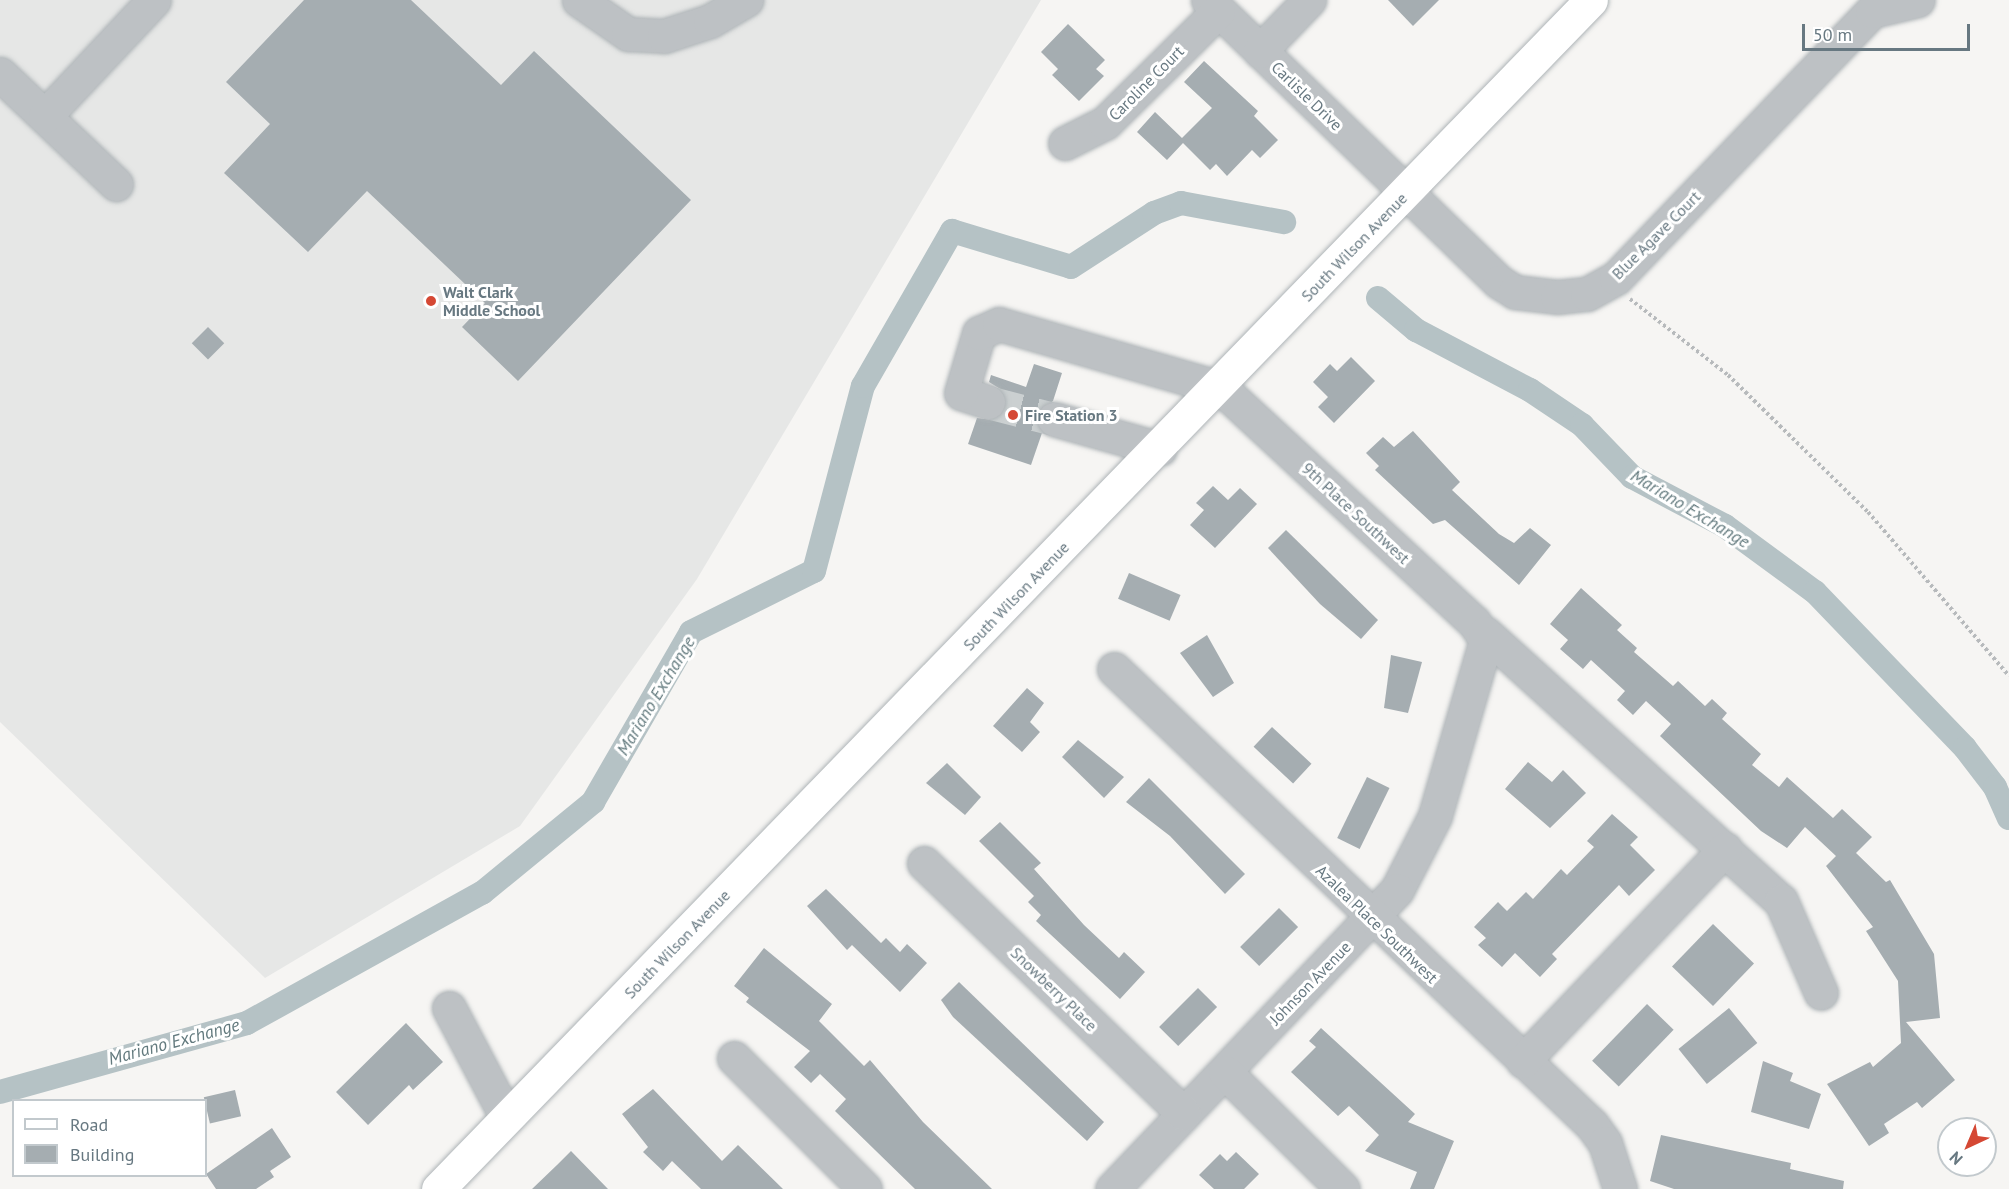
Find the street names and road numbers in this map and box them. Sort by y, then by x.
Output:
street label: Caroline Court [1105,42,1187,124]
street label: Carlisle Drive [1268,58,1346,134]
street label: Blue Agave Court [1608,187,1704,283]
street label: South Wilson Avenue [1297,188,1411,306]
street label: 9th Place Southwest [1298,458,1414,568]
street label: South Wilson Avenue [959,537,1073,655]
street label: Azalea Place Southwest [1312,861,1442,987]
street label: South Wilson Avenue [620,885,734,1003]
street label: Johnson Avenue [1265,937,1355,1029]
street label: Snowberry Place [1007,943,1101,1035]

